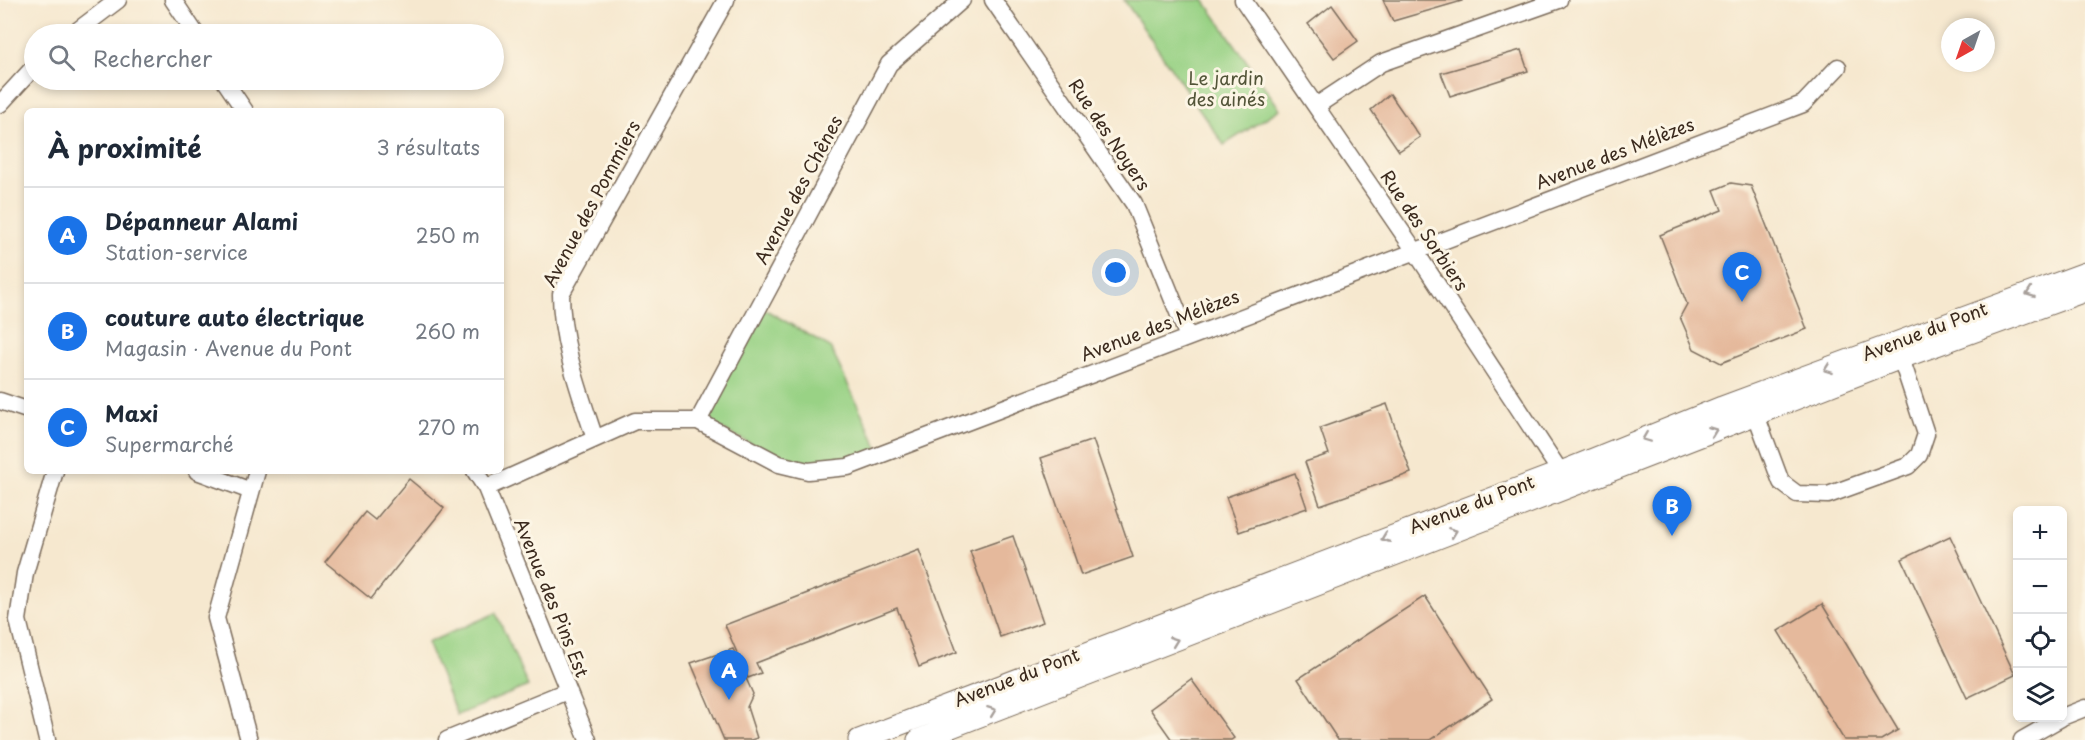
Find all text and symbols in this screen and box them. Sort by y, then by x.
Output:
north arrow [1941,18,1995,72]
search box [24,24,504,90]
icon: search [45,41,78,74]
text: Rechercher [93,41,212,74]
park label: Le jardin des ainés [1187,64,1265,112]
street label: Rue des Noyers [1063,73,1158,196]
street label: Avenue des Chênes [747,110,848,268]
street label: Avenue des Mélèzes [1531,110,1698,195]
street label: Avenue des Pommiers [535,115,646,291]
text: À proximité [48,128,202,167]
text: 3 résultats [377,132,480,162]
street label: Rue des Sorbiers [1375,164,1476,296]
text: Dépanneur Alami [105,204,298,237]
text: A [60,220,75,250]
text: 250 m [416,220,480,250]
text: Station-service [105,237,248,267]
pin: C [1722,252,1762,302]
your location [1101,258,1130,287]
street label: Avenue des Mélèzes [1076,282,1243,367]
one-way arrow [2025,285,2036,298]
street label: Avenue du Pont [1858,294,1991,367]
text: couture auto électrique [105,300,364,333]
text: B [61,316,74,346]
text: 260 m [415,316,480,346]
text: Magasin · Avenue du Pont [105,333,352,363]
one-way arrow [1823,362,1834,374]
text: Maxi [105,396,158,429]
text: C [60,412,75,442]
text: 270 m [417,412,480,442]
one-way arrow [1707,426,1718,438]
text: Supermarché [105,429,234,459]
one-way arrow [1641,431,1652,443]
street label: Avenue du Pont [1405,467,1538,540]
pin: B [1652,486,1692,536]
map controls [2013,506,2067,722]
button: + [2013,506,2067,560]
street label: Avenue des Pins Est [508,514,597,681]
one-way arrow [1447,527,1458,539]
one-way arrow [1381,531,1391,544]
button: − [2013,560,2067,614]
button: locate [2013,614,2067,668]
one-way arrow [1168,635,1178,648]
street label: Avenue du Pont [950,640,1083,713]
pin: A [710,650,748,700]
button: layers [2013,668,2067,722]
one-way arrow [986,706,997,718]

